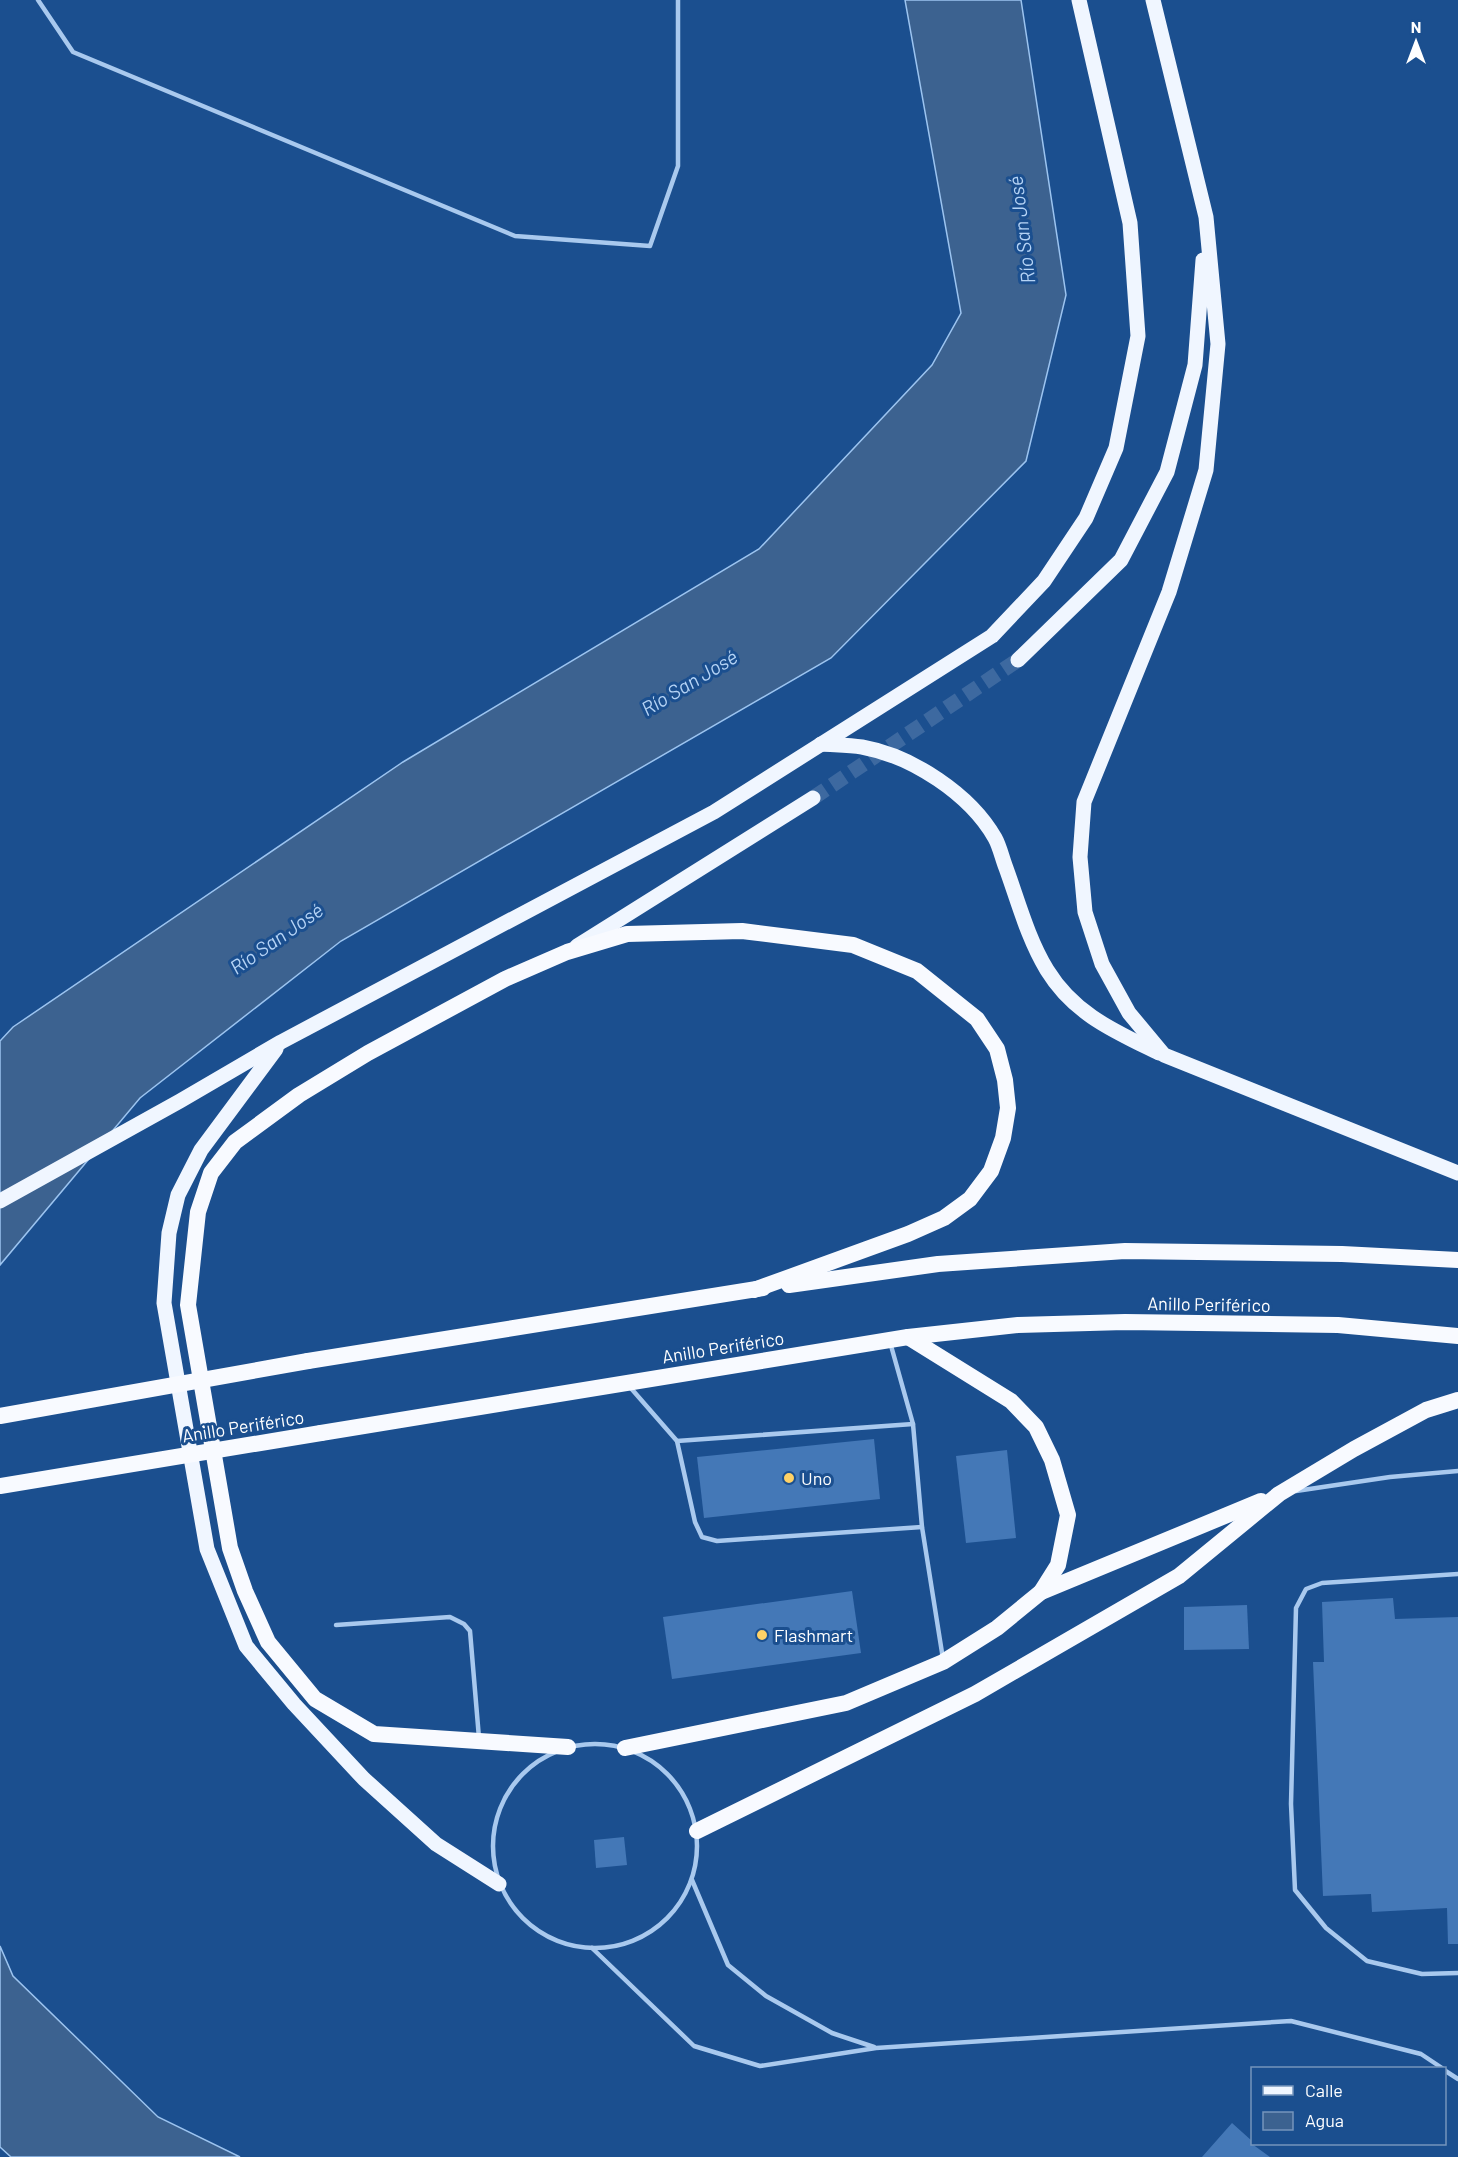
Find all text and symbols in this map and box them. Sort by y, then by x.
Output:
north arrow [1386,12,1446,72]
text: N [1411,17,1421,36]
water label: Río San José [1002,175,1040,285]
water label: Río San José [636,644,742,720]
water label: Río San José [225,897,327,979]
street label: Anillo Periférico [1147,1292,1271,1316]
street label: Anillo Periférico [660,1326,786,1368]
street label: Anillo Periférico [180,1405,306,1447]
place label: Uno [801,1467,832,1489]
marker: Uno [782,1471,796,1485]
place label: Flashmart [774,1624,853,1646]
marker: Flashmart [755,1628,769,1642]
legend [1251,2067,1446,2145]
text: Calle [1305,2079,1343,2101]
text: Agua [1305,2109,1344,2131]

